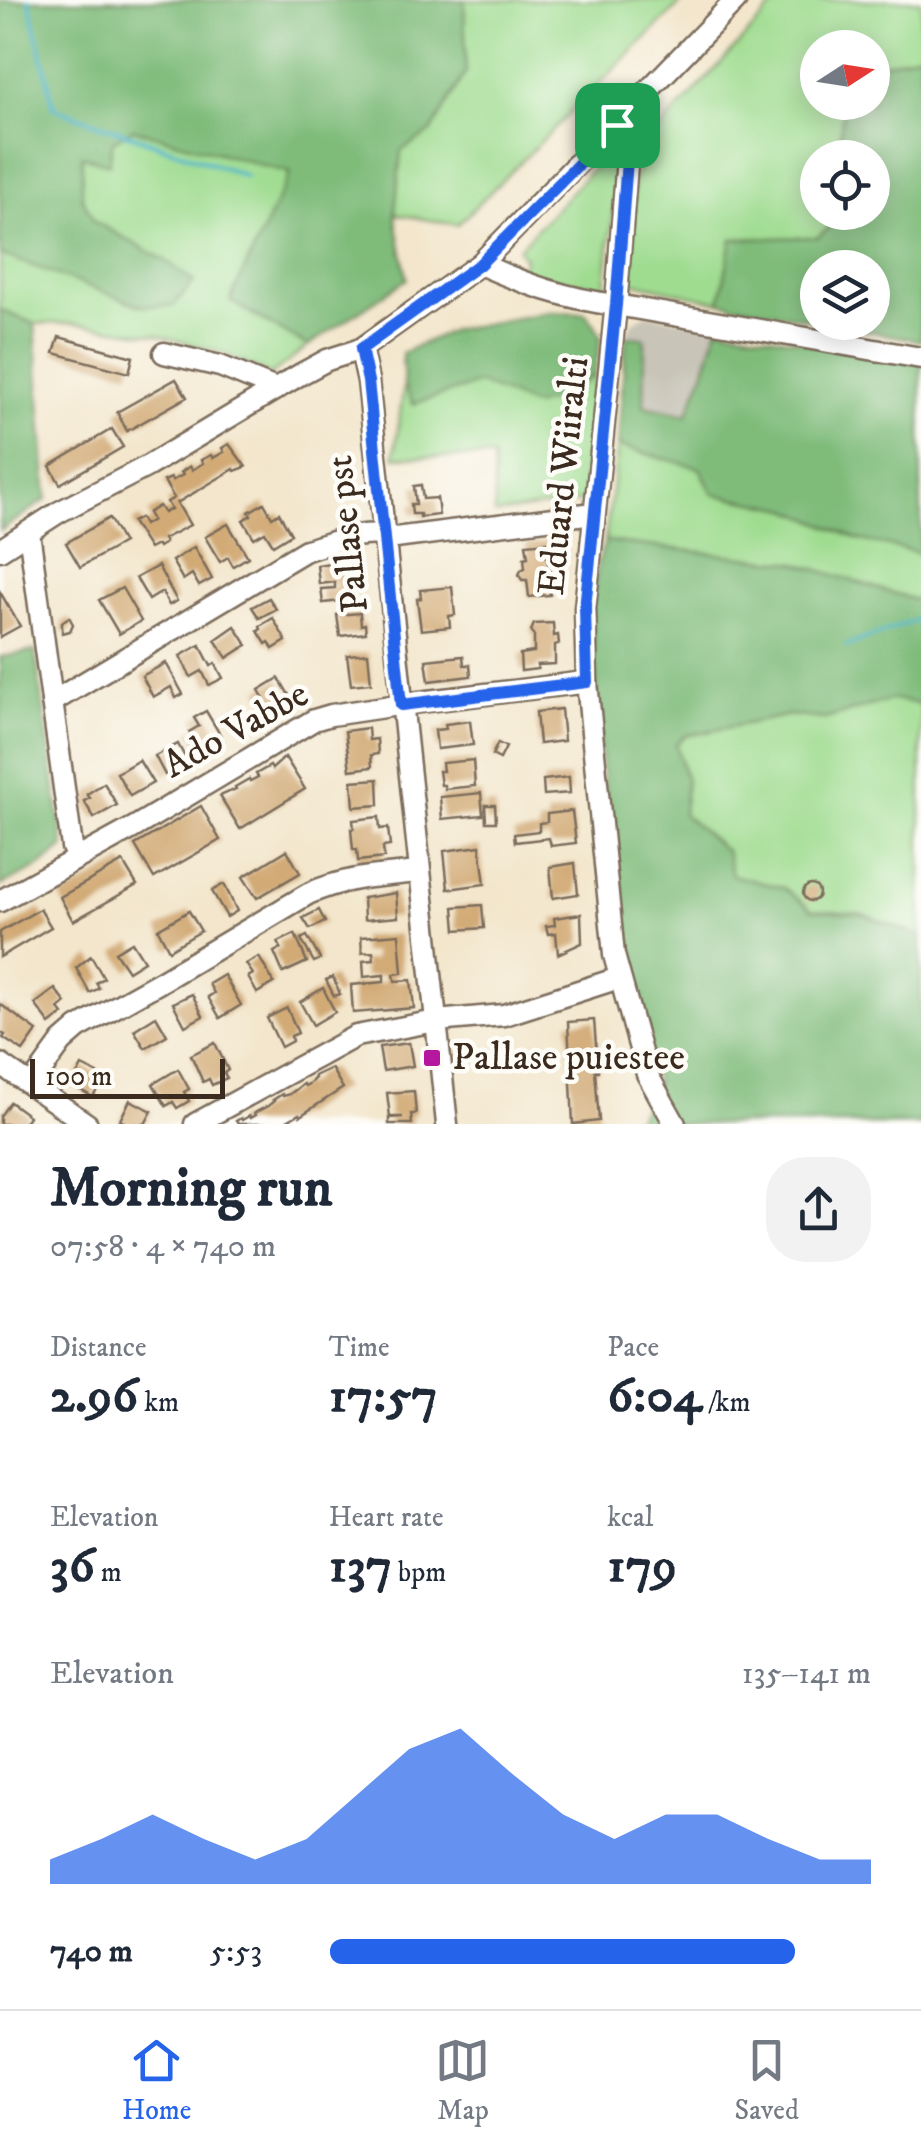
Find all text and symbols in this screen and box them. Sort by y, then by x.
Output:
north arrow [800,30,890,120]
map controls [800,30,890,340]
pin [575,83,660,168]
icon: arrive [590,98,645,153]
button: locate [800,140,890,230]
button: layers [800,250,890,340]
street label: Eduard Wiiralti [528,354,600,598]
street label: Pallase pst [316,453,380,615]
street label: Ado Vabbe [155,670,317,790]
place label: Pallase puiestee [452,1034,685,1082]
marker: Pallase puiestee [421,1047,443,1069]
scale bar [30,1054,225,1098]
text: 100 m [45,1059,112,1094]
text: Morning run [50,1155,332,1224]
button: share [766,1157,871,1262]
text: 07:58 · 4 × 740 m [50,1227,276,1267]
text: Distance [50,1330,146,1365]
text: Time [329,1330,389,1365]
text: Pace [607,1330,659,1365]
text: 2.96 [50,1365,138,1428]
text: 17:57 [329,1365,438,1428]
text: 6:04 [607,1365,702,1428]
text: km [138,1385,179,1420]
text: /km [702,1385,750,1420]
text: Elevation [50,1500,158,1535]
text: Heart rate [329,1500,444,1535]
text: kcal [607,1500,653,1535]
text: 36 [50,1535,95,1598]
text: 137 [329,1535,392,1598]
text: 179 [607,1535,677,1598]
text: m [95,1555,122,1590]
text: bpm [392,1555,446,1590]
text: Elevation [50,1654,174,1694]
text: 135–141 m [742,1654,871,1694]
text: 740 m [50,1932,133,1972]
text: 5:53 [210,1932,262,1972]
tab: Home [122,2033,191,2128]
tab: Map [435,2033,490,2128]
tab: Saved [735,2033,799,2128]

